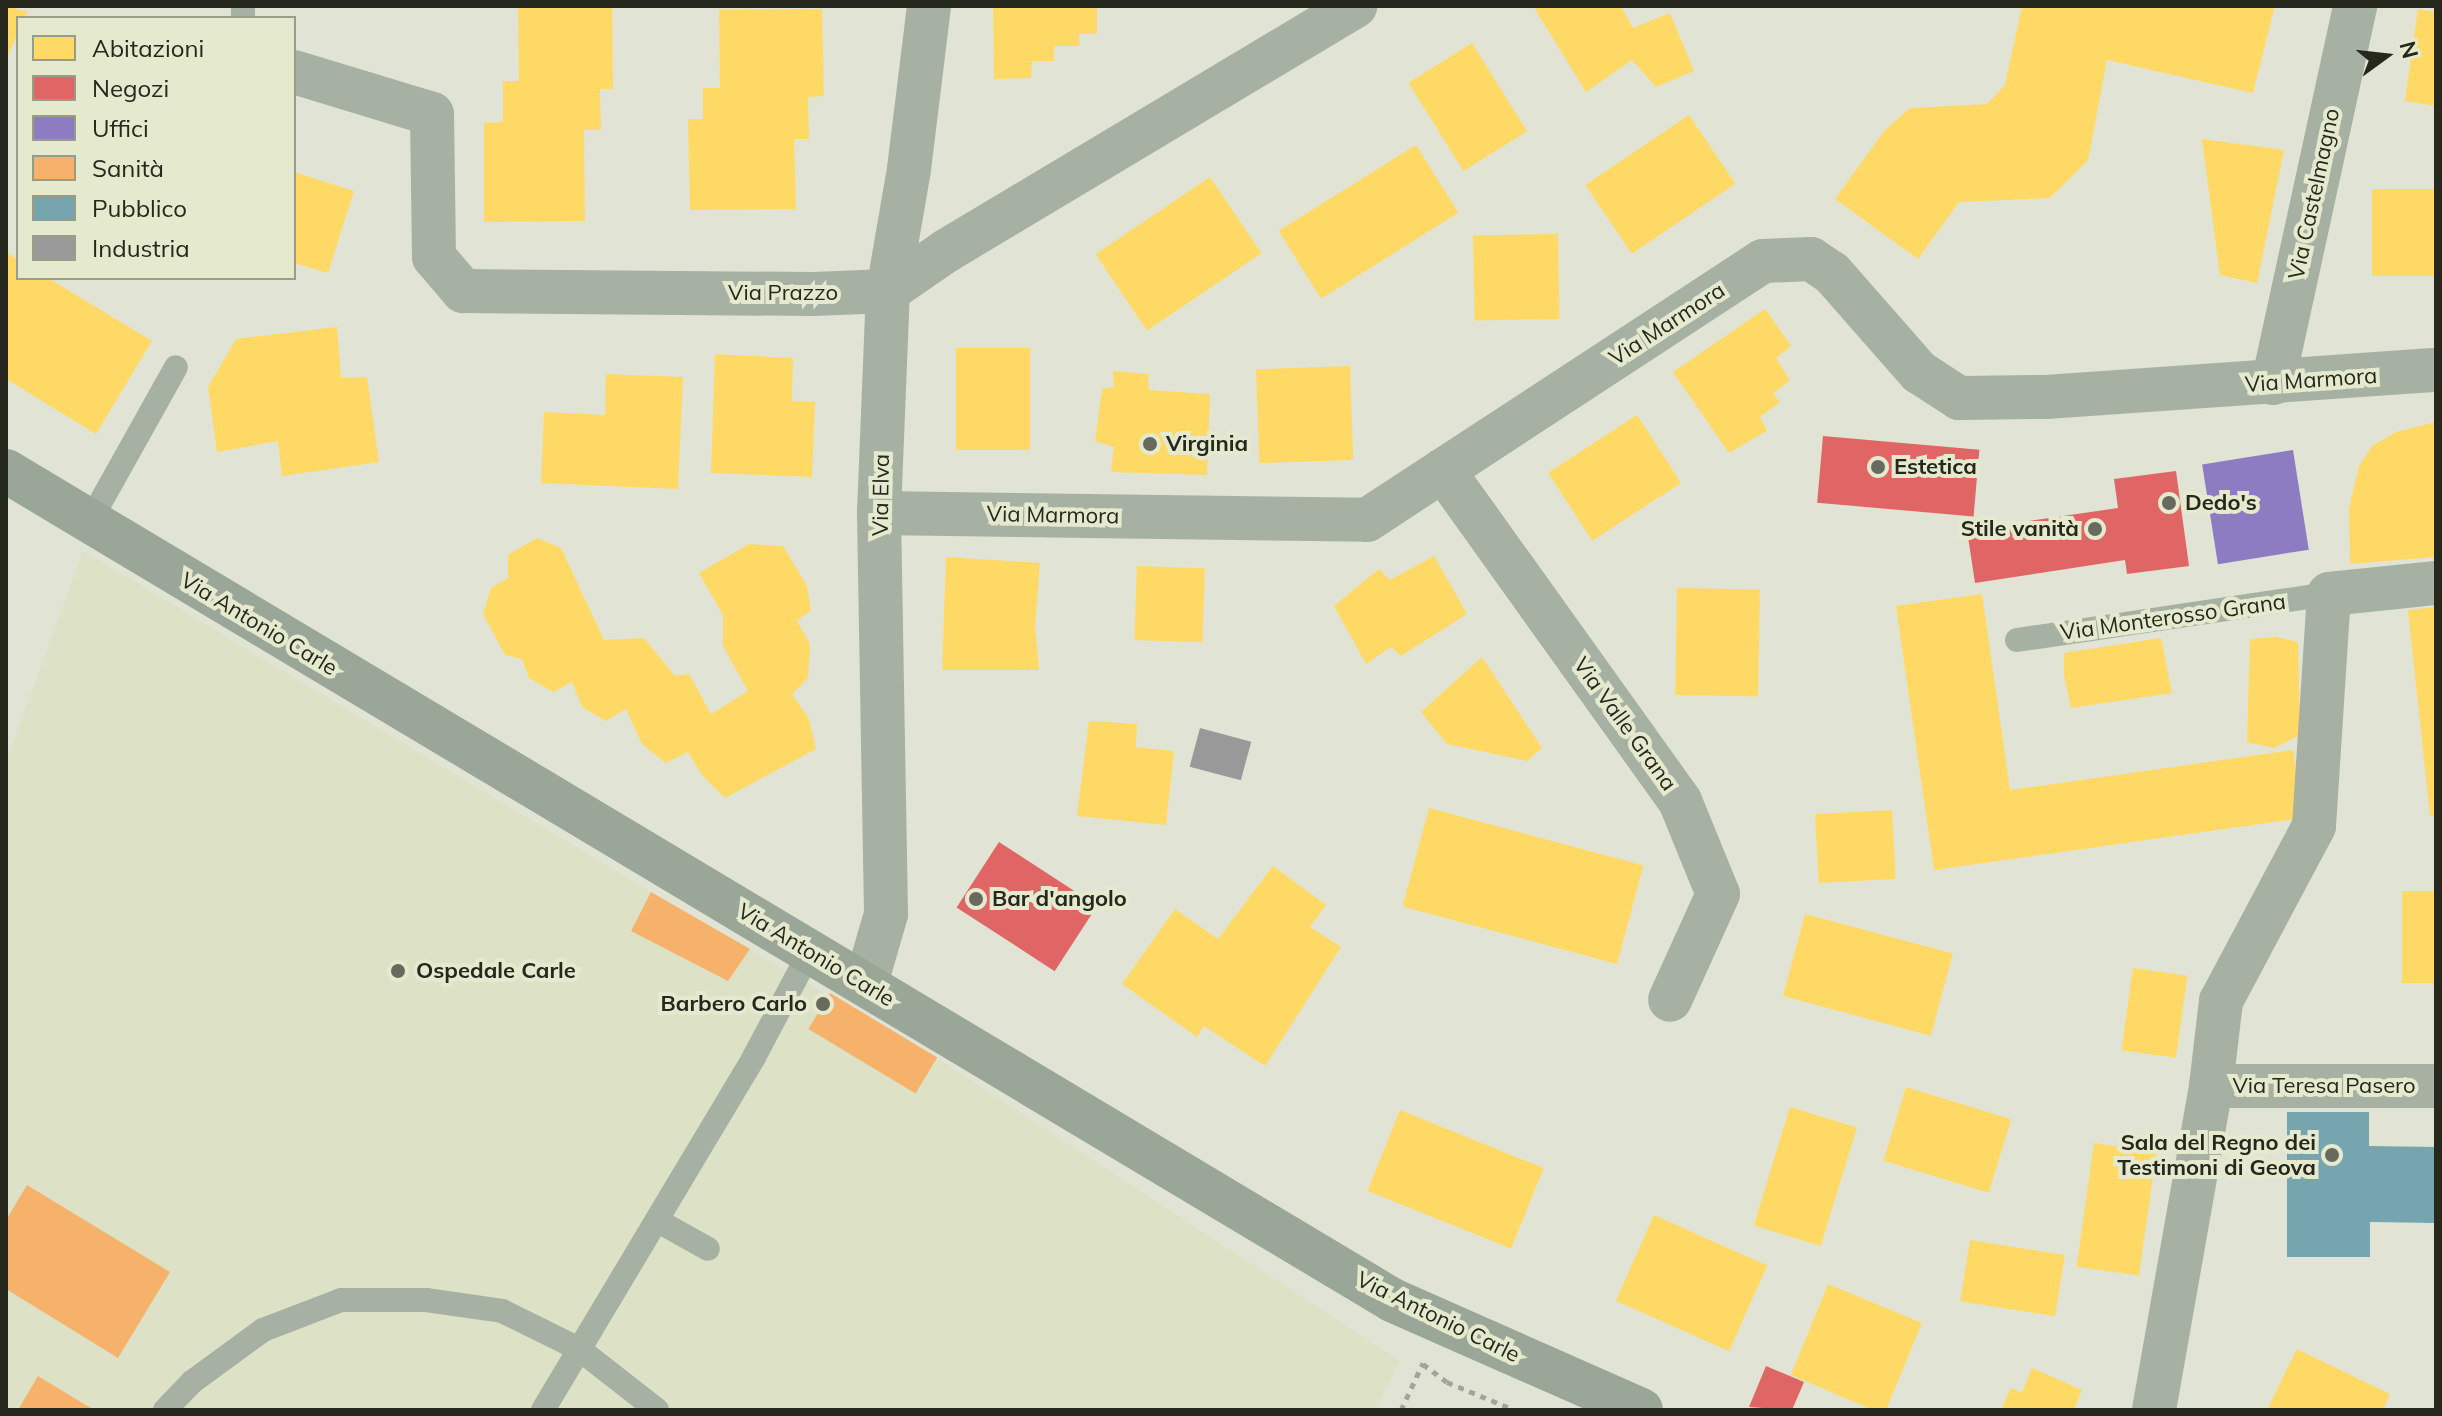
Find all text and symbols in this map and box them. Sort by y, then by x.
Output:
legend [16,16,296,280]
north arrow [2346,16,2426,96]
text: Abitazioni [92,33,204,63]
text: N [2394,38,2425,61]
text: Negozi [92,73,169,103]
street label: Via Castelmagno [2283,106,2345,282]
text: Uffici [92,113,149,143]
text: Sanità [92,153,164,183]
text: Pubblico [92,193,187,223]
text: Industria [92,233,190,263]
street label: Via Marmora [1604,277,1730,371]
street label: Via Prazzo [728,280,838,306]
street label: Via Marmora [2244,362,2378,398]
place label: Virginia [1166,431,1248,457]
marker: Virginia [1141,435,1159,453]
street label: Via Elva [867,454,895,536]
place label: Estetica [1894,454,1977,480]
marker: Estetica [1869,458,1887,476]
place label: Dedo's [2185,490,2257,516]
marker: Dedo's [2160,494,2178,512]
street label: Via Marmora [987,501,1119,529]
place label: Stile vanità [1961,516,2079,542]
marker: Stile vanità [2086,520,2104,538]
street label: Via Antonio Carle [176,567,342,681]
street label: Via Monterosso Grana [2059,588,2287,646]
street label: Via Valle Grana [1568,652,1682,796]
place label: Bar d'angolo [992,886,1127,912]
marker: Bar d'angolo [967,890,985,908]
street label: Via Antonio Carle [733,898,899,1012]
place label: Ospedale Carle [416,958,576,984]
marker: Ospedale Carle [387,960,409,982]
place label: Barbero Carlo [661,991,807,1017]
marker: Barbero Carlo [814,995,832,1013]
street label: Via Teresa Pasero [2232,1073,2416,1099]
place label: Sala del Regno dei Testimoni di Geova [2117,1129,2316,1180]
marker: Sala del Regno dei Testimoni di Geova [2323,1146,2341,1164]
street label: Via Antonio Carle [1352,1266,1524,1368]

